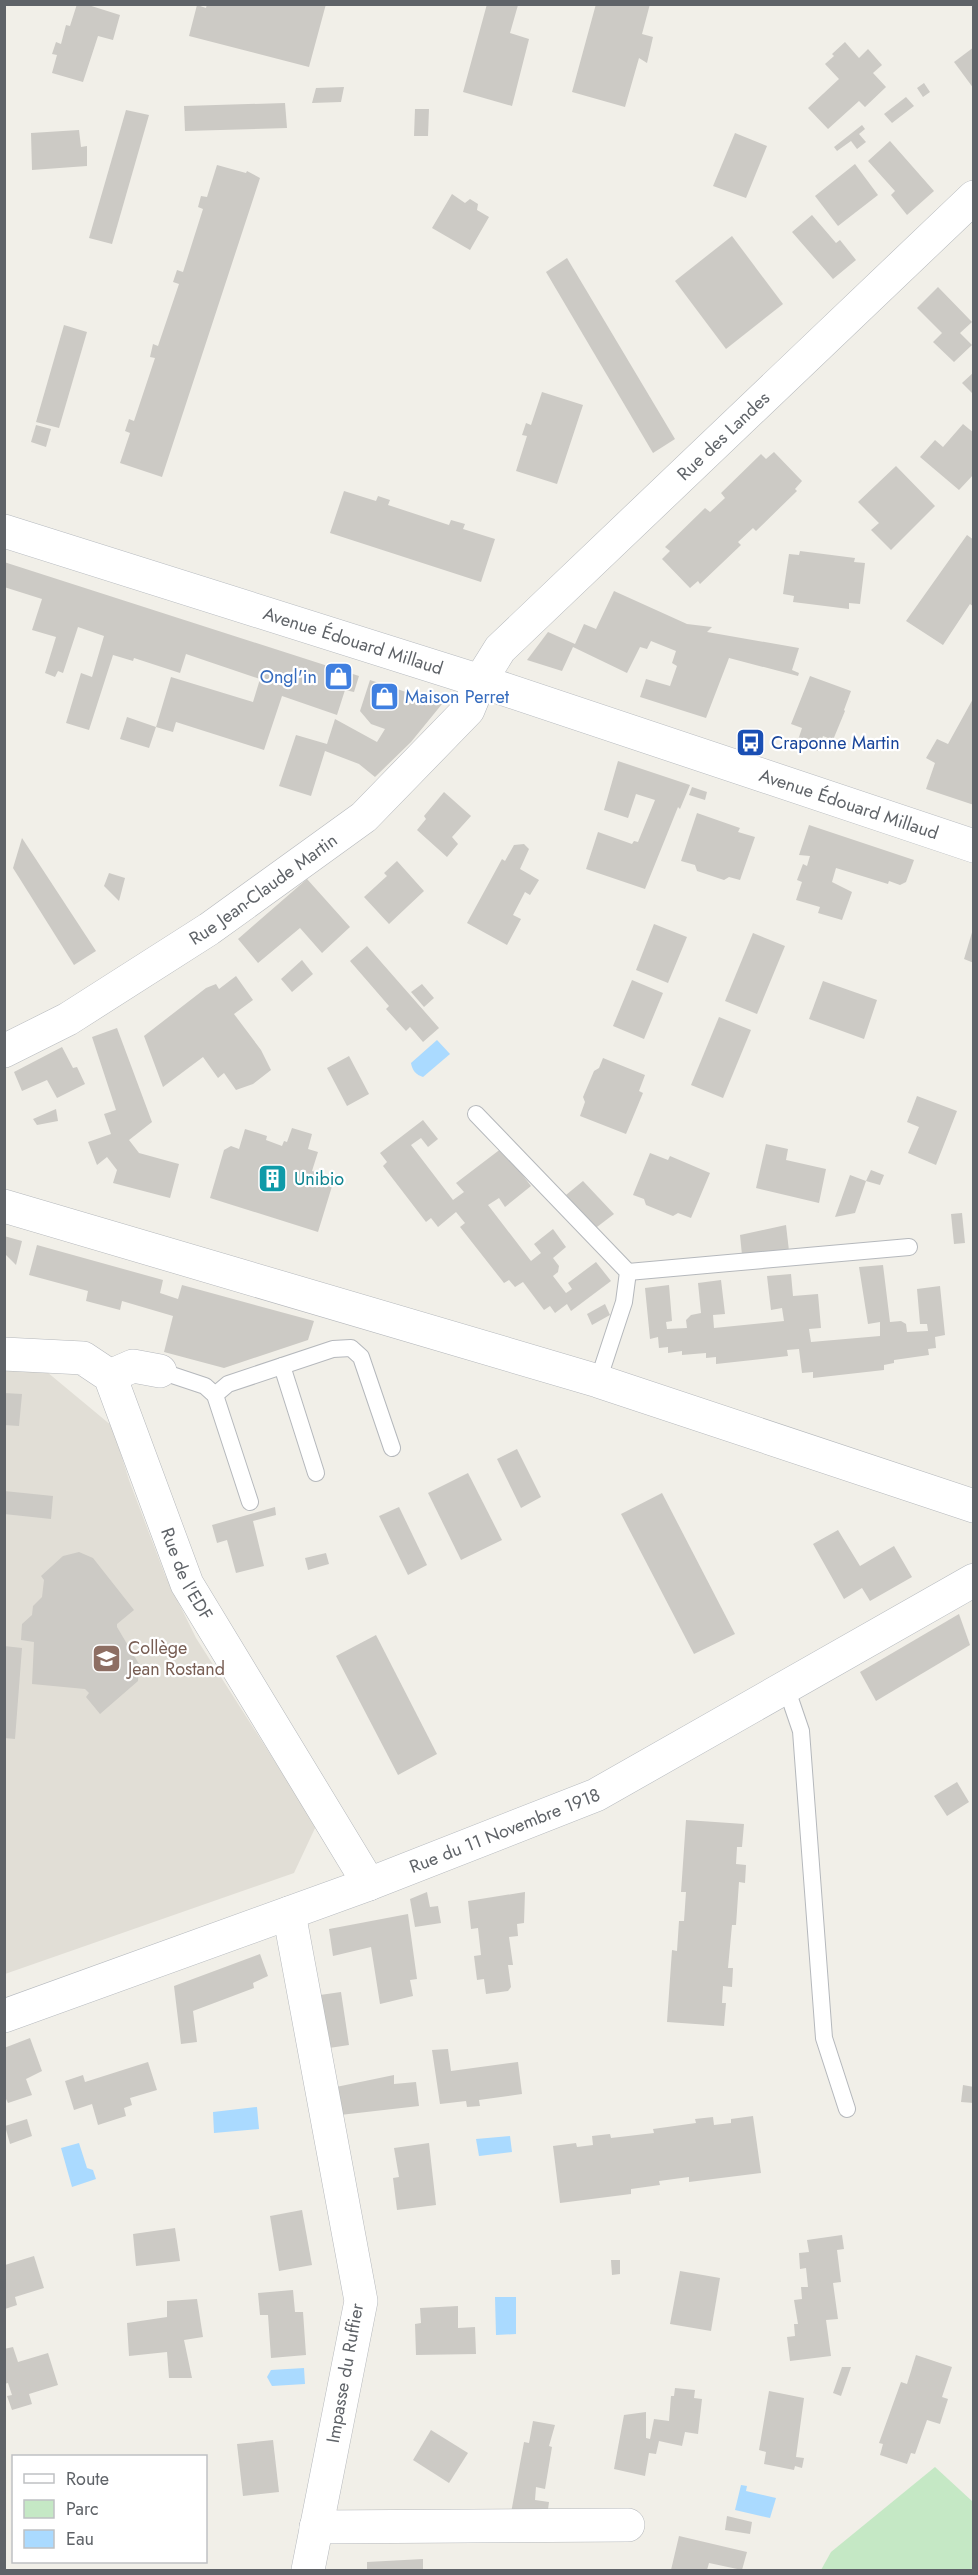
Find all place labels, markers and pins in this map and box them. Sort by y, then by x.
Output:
shop icon: Ongl'in [322,661,354,693]
place label: Ongl'in [260,664,317,690]
shop icon: Maison Perret [368,681,400,713]
place label: Maison Perret [405,684,510,710]
bus stop icon: Craponne Martin [734,727,766,759]
place label: Craponne Martin [771,730,900,756]
building icon: Unibio [257,1163,289,1195]
place label: Unibio [294,1166,344,1192]
place label: Collège Jean Rostand [126,1635,225,1682]
school or university icon: Collège Jean Rostand [91,1642,123,1674]

